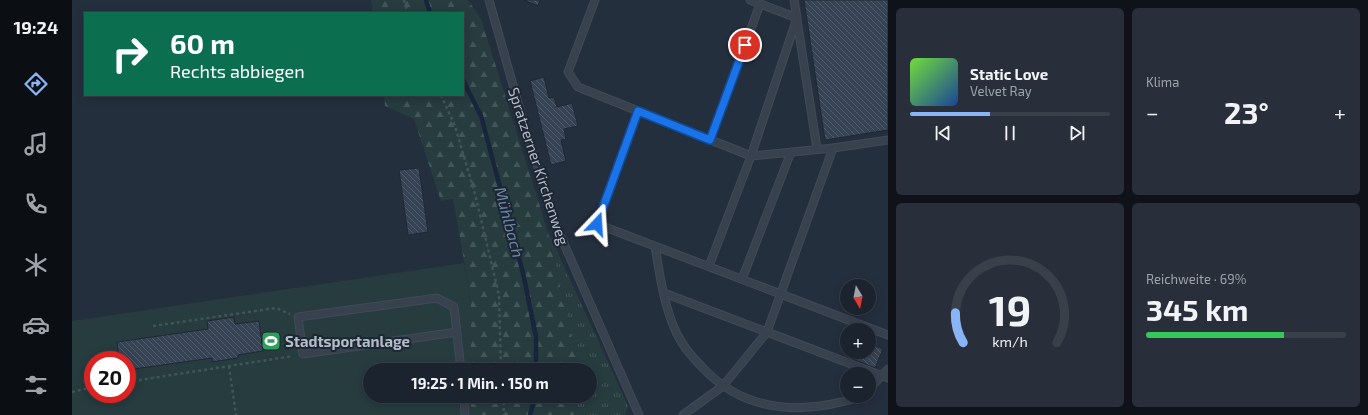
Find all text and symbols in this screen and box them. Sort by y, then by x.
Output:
text: 19:24 [14,16,58,38]
text: 60 m [170,26,235,60]
icon: right [104,28,156,80]
pin [728,28,762,62]
icon: arrive [734,34,756,56]
text: Rechts abbiegen [170,60,305,82]
text: Static Love [970,65,1048,83]
icon: directions [22,70,50,98]
text: Klima [1146,74,1179,90]
text: Velvet Ray [970,83,1032,99]
street label: Spratzerner Kirchenweg [505,85,573,248]
text: 23° [1224,94,1269,130]
text: − [1146,99,1159,125]
text: + [1334,99,1346,125]
icon: previous [932,122,954,144]
icon: pause [999,122,1021,144]
icon: next [1066,122,1088,144]
icon: music [22,130,50,158]
water label: Mühlbach [491,185,529,259]
icon: phone [22,190,50,218]
position arrow [576,203,618,245]
icon: climate [22,251,50,279]
text: Reichweite · 69% [1146,271,1246,287]
north arrow [840,279,876,315]
map controls [840,279,876,403]
text: 19 [989,284,1031,334]
text: 345 km [1146,291,1248,327]
icon: car [22,311,50,339]
button: + [840,323,876,359]
sports icon: Stadtsportanlage [260,330,282,352]
place label: Stadtsportanlage [285,332,410,350]
text: km/h [992,332,1028,349]
speed limit sign: 20 [84,351,136,403]
button: − [840,367,876,403]
icon: filters [22,371,50,399]
text: 19:25 · 1 Min. · 150 m [411,374,549,392]

